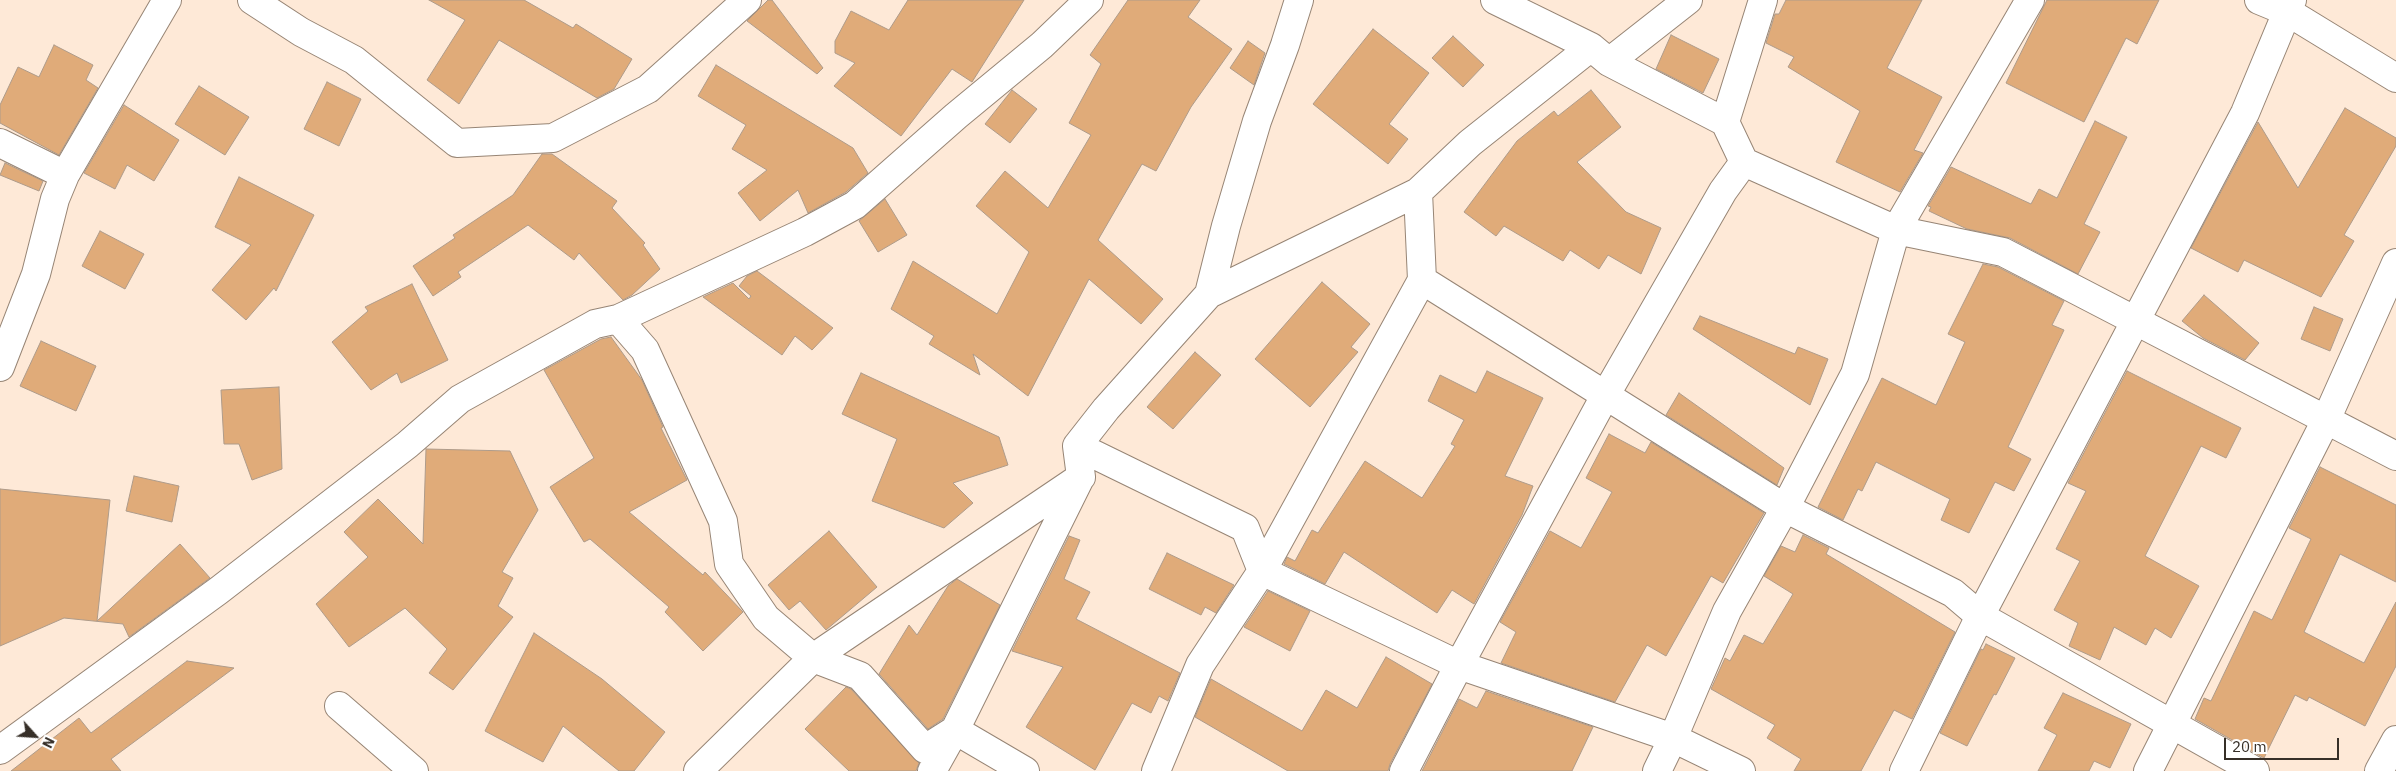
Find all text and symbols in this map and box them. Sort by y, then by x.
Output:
north arrow [10,711,60,761]
scale bar [2226,728,2341,760]
text: N [38,734,59,751]
text: 20 m [2232,737,2267,756]

